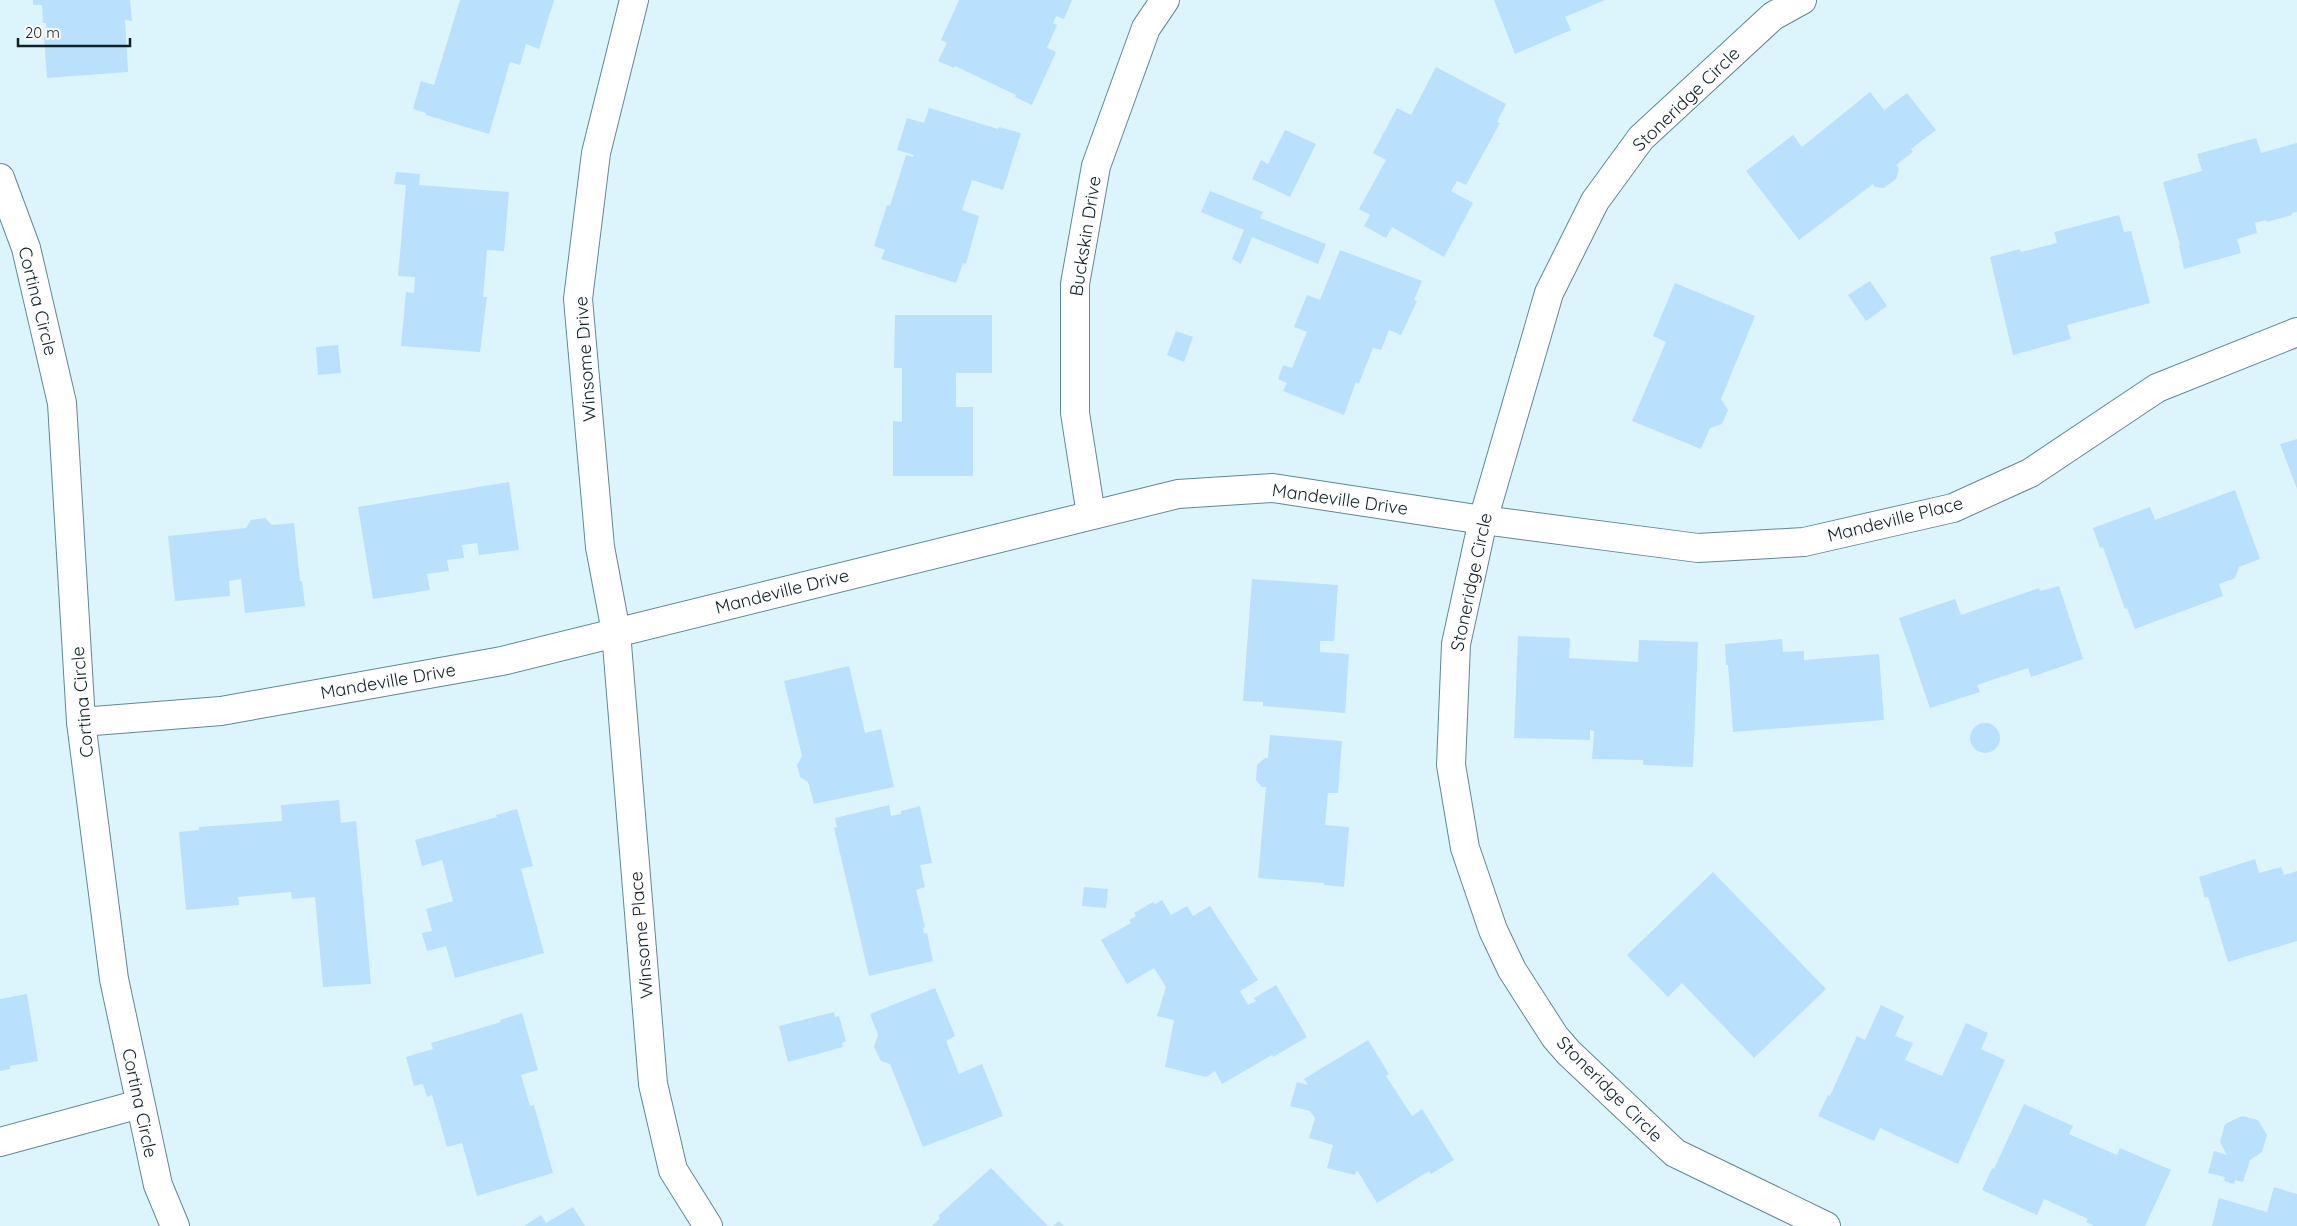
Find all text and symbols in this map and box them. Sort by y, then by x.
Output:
scale bar [18,15,130,47]
text: 20 m [25,23,60,42]
street label: Stoneridge Circle [1627,42,1745,156]
street label: Buckskin Drive [1064,174,1106,298]
street label: Cortina Circle [13,244,63,358]
street label: Winsome Drive [569,295,601,423]
street label: Mandeville Drive [1271,478,1409,520]
street label: Mandeville Place [1825,491,1965,547]
street label: Stoneridge Circle [1445,511,1497,653]
street label: Mandeville Drive [713,563,851,619]
street label: Cortina Circle [66,646,98,758]
street label: Mandeville Drive [319,658,457,704]
street label: Winsome Place [624,870,658,1000]
street label: Stoneridge Circle [1552,1031,1668,1147]
street label: Cortina Circle [117,1046,163,1160]

